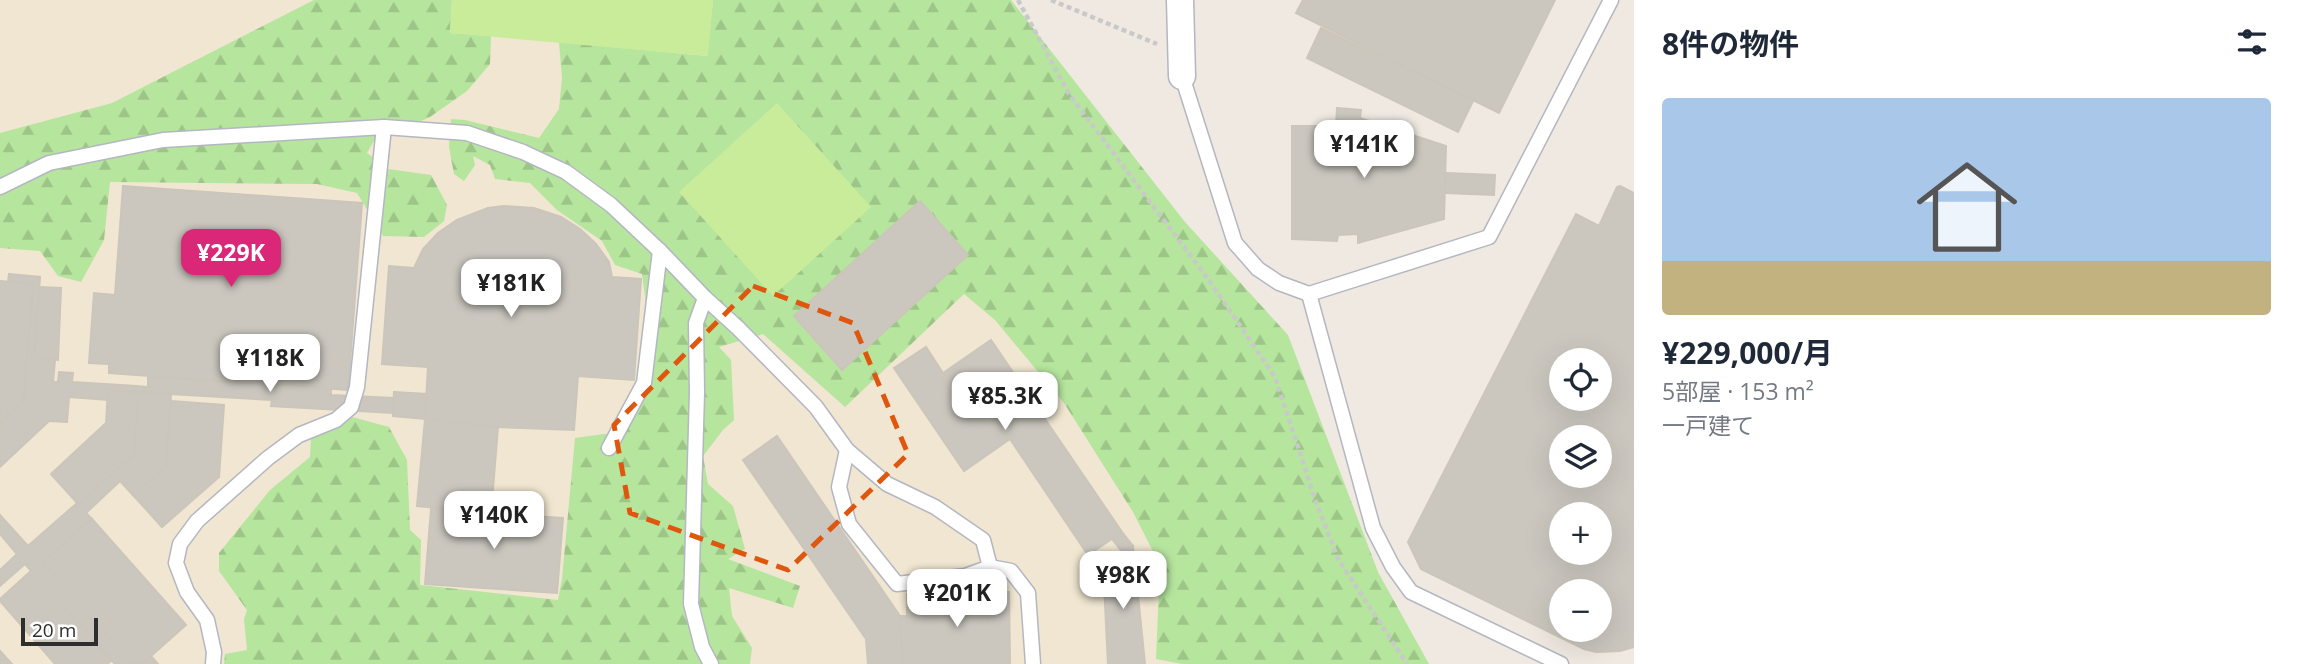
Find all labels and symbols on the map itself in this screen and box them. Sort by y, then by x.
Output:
pin: ¥141K [1315,120,1413,180]
pin: ¥229K [182,230,280,289]
pin: ¥181K [462,260,560,319]
pin: ¥118K [221,334,319,394]
pin: ¥85.3K [948,372,1062,432]
pin: ¥140K [445,491,543,551]
pin: ¥98K [1082,552,1164,611]
pin: ¥201K [908,570,1006,629]
scale bar [21,615,98,647]

